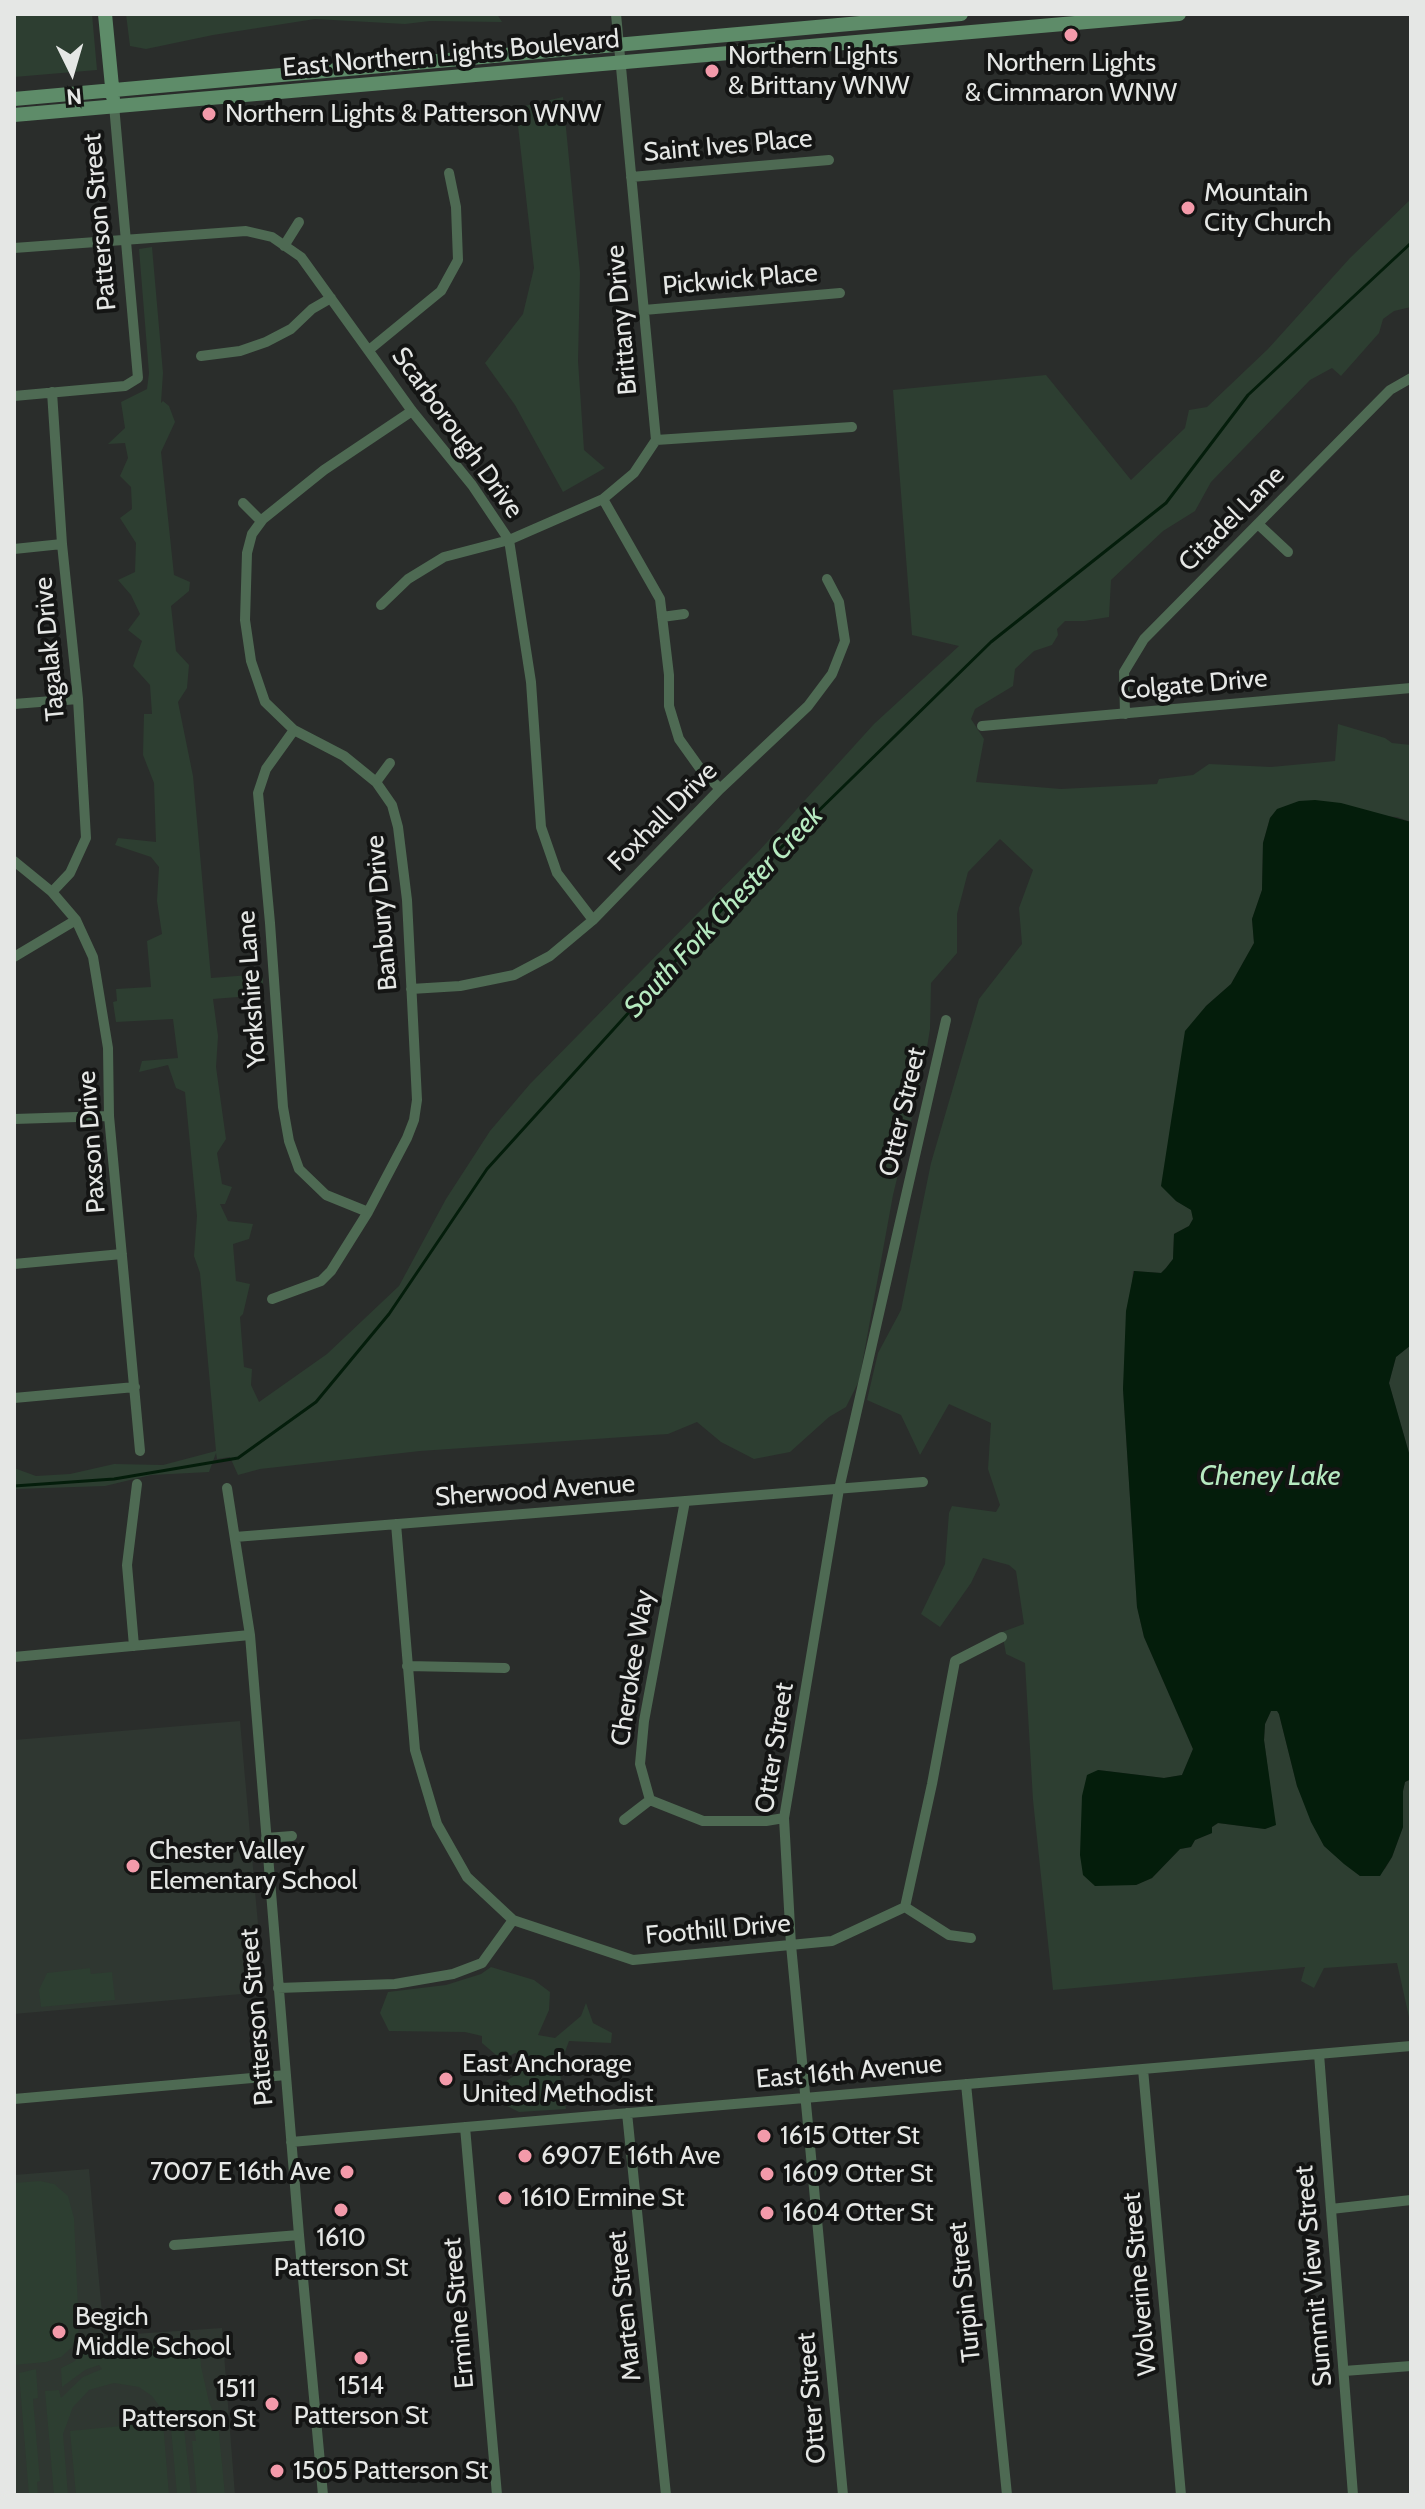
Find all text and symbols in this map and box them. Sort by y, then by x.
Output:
street label: East Northern Lights Boulevard [281,24,621,84]
marker: Northern Lights & Cimmaron WNW [1062,26,1080,44]
north arrow [32,32,112,112]
place label: Northern Lights & Brittany WNW [728,40,909,102]
place label: Northern Lights & Cimmaron WNW [965,47,1177,108]
marker: Northern Lights & Brittany WNW [703,62,721,80]
text: N [65,82,83,111]
place label: Northern Lights & Patterson WNW [225,98,601,130]
marker: Northern Lights & Patterson WNW [200,105,218,123]
street label: Saint Ives Place [642,123,814,169]
street label: Patterson Street [77,132,123,312]
place label: Mountain City Church [1204,177,1332,238]
marker: Mountain City Church [1179,199,1197,217]
street label: Brittany Drive [600,244,644,396]
street label: Pickwick Place [661,258,819,302]
street label: Scarborough Drive [385,342,529,524]
street label: Citadel Lane [1173,460,1291,578]
street label: Tagalak Drive [28,576,72,722]
street label: Colgate Drive [1119,663,1269,707]
street label: Foxhall Drive [602,756,724,878]
water label: South Fork Chester Creek [618,800,830,1024]
street label: Banbury Drive [360,834,404,992]
street label: Yorkshire Lane [231,909,273,1069]
street label: Otter Street [873,1044,933,1180]
street label: Paxson Drive [71,1070,113,1214]
water label: Cheney Lake [1199,1460,1341,1494]
street label: Sherwood Avenue [434,1468,636,1514]
street label: Cherokee Way [605,1588,661,1748]
street label: Otter Street [749,1681,801,1815]
place label: Chester Valley Elementary School [149,1835,357,1896]
marker: Chester Valley Elementary School [124,1857,142,1875]
street label: Foothill Drive [644,1908,792,1952]
street label: Patterson Street [234,1927,280,2107]
place label: East Anchorage United Methodist [462,2048,653,2110]
street label: East 16th Avenue [755,2048,943,2096]
marker: East Anchorage United Methodist [437,2070,455,2088]
place label: 1615 Otter St [780,2120,920,2152]
marker: 1615 Otter St [755,2127,773,2145]
place label: 6907 E 16th Ave [541,2140,721,2172]
marker: 6907 E 16th Ave [516,2147,534,2165]
place label: 7007 E 16th Ave [150,2156,331,2188]
place label: 1609 Otter St [783,2158,933,2190]
marker: 7007 E 16th Ave [338,2163,356,2181]
street label: Summit View Street [1289,2164,1339,2388]
marker: 1609 Otter St [758,2165,776,2183]
place label: 1610 Ermine St [521,2182,684,2214]
marker: 1610 Ermine St [496,2189,514,2207]
street label: Wolverine Street [1116,2191,1164,2377]
place label: 1604 Otter St [783,2197,934,2229]
marker: 1610 Patterson St [332,2201,350,2219]
marker: 1604 Otter St [758,2204,776,2222]
street label: Turpin Street [942,2220,988,2364]
place label: 1610 Patterson St [274,2222,408,2284]
street label: Marten Street [602,2229,648,2383]
street label: Ermine Street [437,2236,481,2390]
place label: Begich Middle School [75,2301,231,2362]
marker: Begich Middle School [50,2323,68,2341]
street label: Otter Street [791,2331,833,2465]
marker: 1514 Patterson St [352,2349,370,2367]
place label: 1514 Patterson St [294,2370,428,2432]
place label: 1511 Patterson St [121,2373,256,2434]
marker: 1511 Patterson St [263,2395,281,2413]
place label: 1505 Patterson St [293,2455,488,2487]
marker: 1505 Patterson St [268,2462,286,2480]

